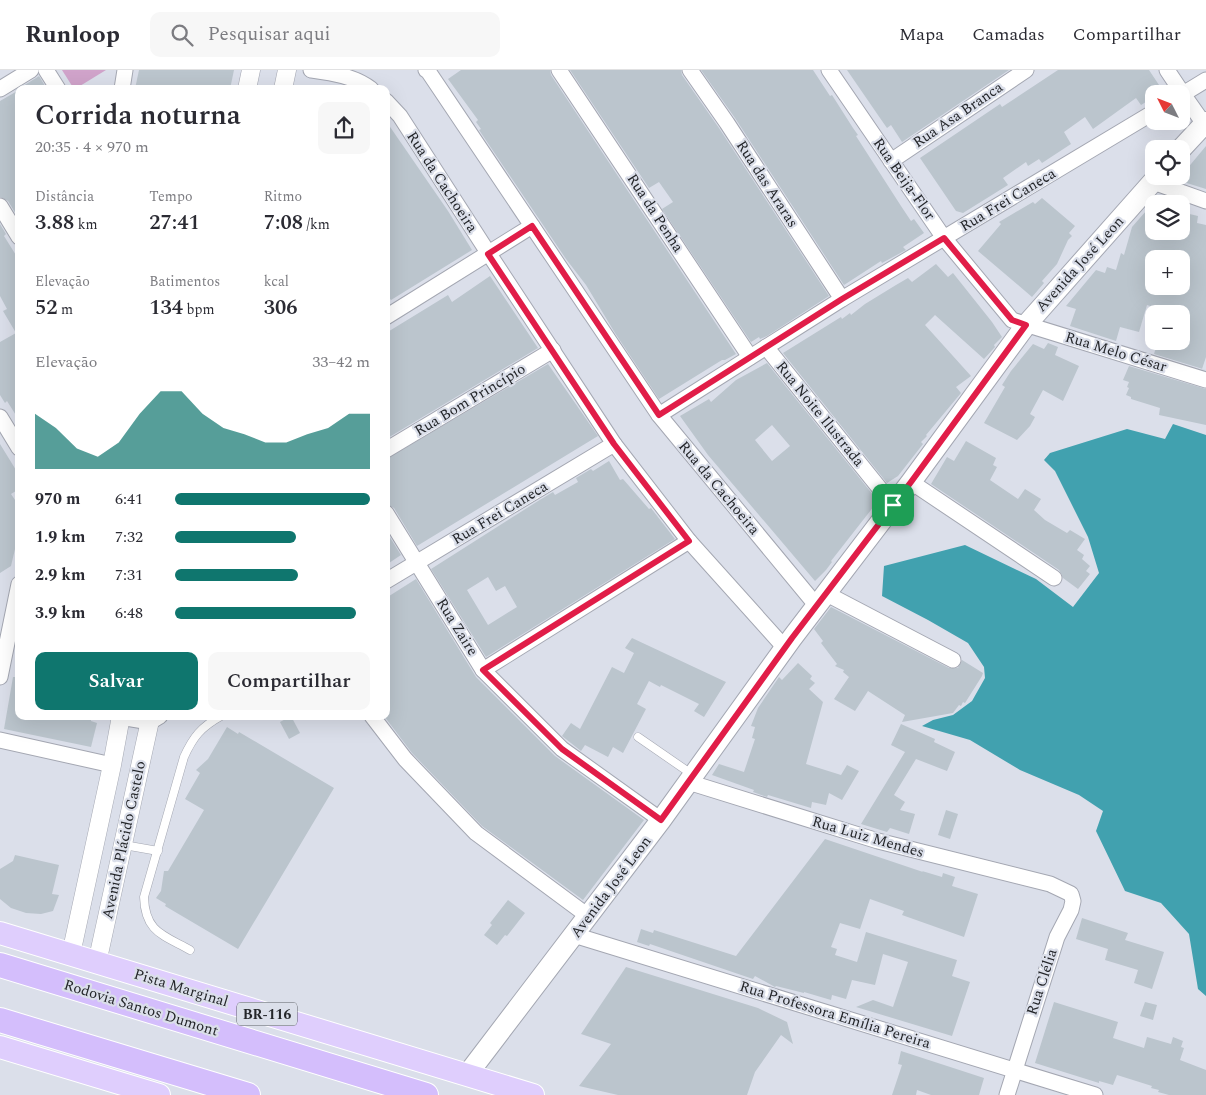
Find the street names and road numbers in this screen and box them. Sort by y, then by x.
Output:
street label: Rua Asa Branca [908,76,1008,154]
street label: Rua da Cachoeira [401,127,484,238]
street label: Rua Beija-Flor [867,133,941,225]
street label: Rua das Araras [730,136,804,232]
street label: Rua Frei Caneca [956,162,1061,238]
street label: Rua da Penha [621,169,690,258]
street label: Avenida José Leon [1030,211,1130,317]
street label: Rua Melo César [1062,326,1170,378]
street label: Rua Noite Ilustrada [770,356,870,472]
street label: Rua Bom Princípio [410,358,530,442]
street label: Rua da Cachoeira [673,436,766,541]
street label: Rua Frei Caneca [448,475,553,551]
street label: Rua Zaire [430,594,484,660]
street label: Avenida Plácido Castelo [96,759,152,921]
street label: Rua Luiz Mendes [809,810,927,864]
street label: Avenida José Leon [565,831,657,943]
street label: Rua Clélia [1020,945,1064,1018]
street label: Pista Marginal [131,963,231,1013]
street label: Rodovia Santos Dumont [61,974,221,1042]
street label: Rua Professora Emília Pereira [737,975,934,1055]
road number: BR-116 [237,1002,297,1026]

